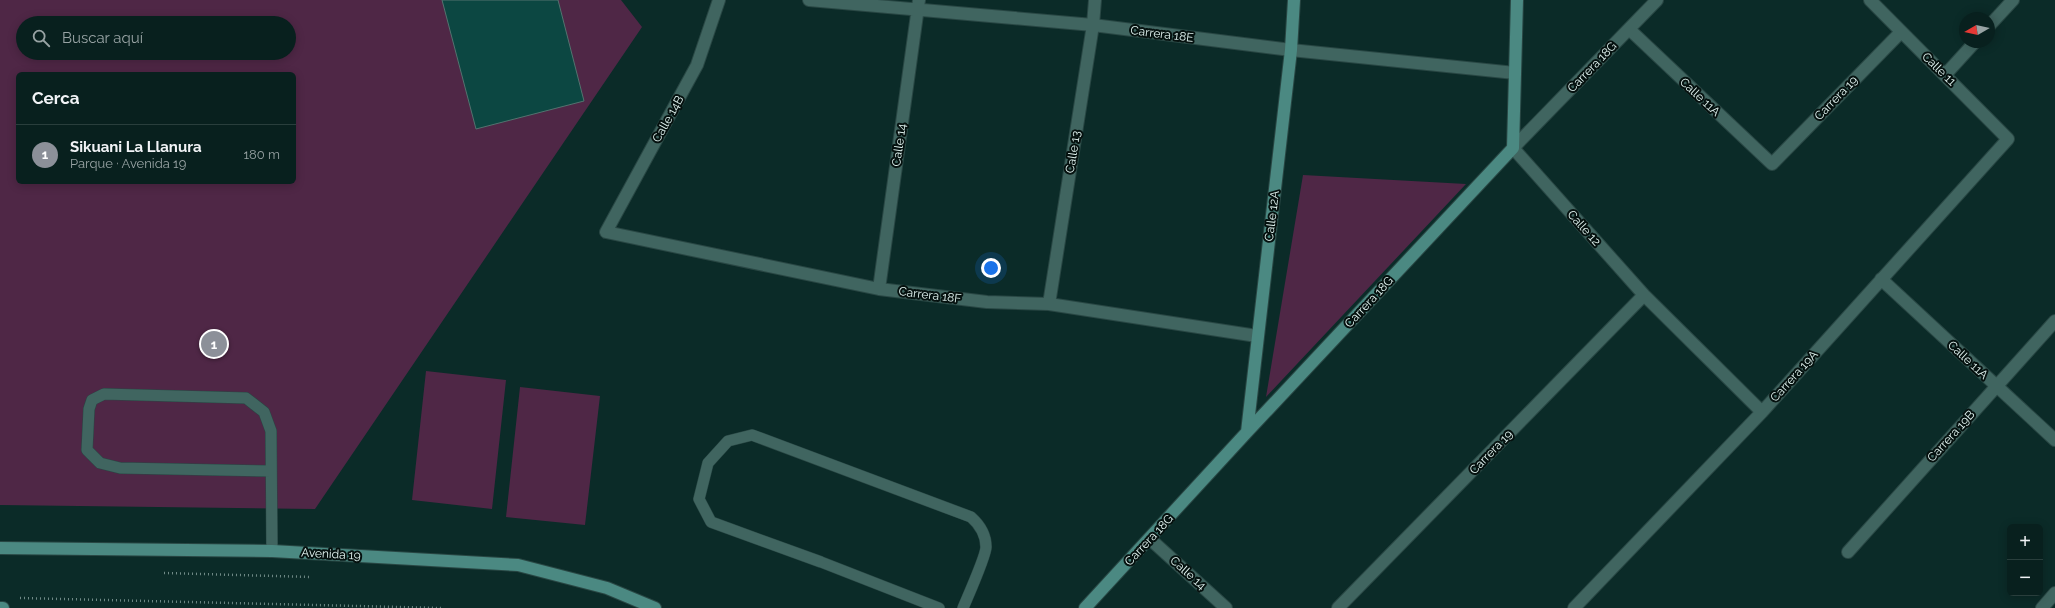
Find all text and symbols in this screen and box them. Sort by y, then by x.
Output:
north arrow [1959,12,1995,48]
search box [16,16,296,60]
street label: Carrera 18E [1130,23,1194,45]
icon: search [30,27,52,49]
text: Buscar aquí [62,29,143,47]
street label: Carrera 18G [1564,39,1620,95]
street label: Calle 11 [1919,49,1959,89]
street label: Carrera 19 [1812,73,1860,123]
street label: Calle 11A [1677,75,1723,119]
text: Cerca [32,88,80,108]
street label: Calle 14B [649,93,687,145]
street label: Calle 14 [889,122,909,167]
street label: Calle 13 [1063,130,1083,174]
text: Sikuani La Llanura [70,138,202,156]
text: 1 [42,147,48,162]
text: 180 m [244,147,280,162]
text: Parque · Avenida 19 [70,156,186,171]
street label: Calle 12A [1262,190,1282,242]
street label: Calle 12 [1564,207,1604,249]
your location [981,258,1001,278]
street label: Carrera 18G [1342,274,1396,330]
street label: Carrera 18F [898,284,962,306]
pin: 1 [201,329,227,359]
street label: Calle 11A [1945,338,1991,382]
street label: Carrera 19A [1767,347,1821,405]
street label: Carrera 19B [1924,408,1978,464]
street label: Carrera 19 [1467,427,1515,477]
street label: Carrera 18G [1122,512,1176,568]
map controls [2007,524,2043,596]
button: + [2007,524,2043,560]
street label: Avenida 19 [301,545,361,563]
street label: Calle 14 [1167,553,1209,593]
button: − [2007,560,2043,596]

